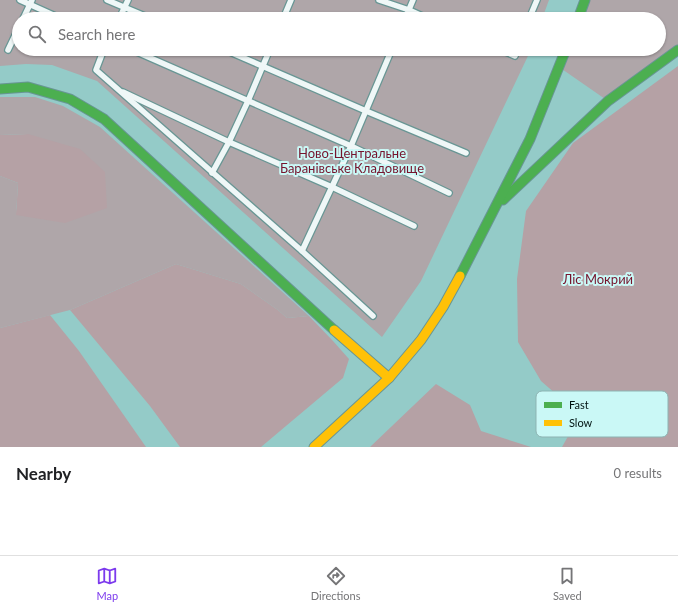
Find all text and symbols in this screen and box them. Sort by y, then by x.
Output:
search box [12,12,666,56]
icon: search [26,23,48,45]
text: Search here [58,25,135,43]
park label: Ново-Центральне Баранівське Кладовище [280,145,424,176]
park label: Ліс Мокрий [562,271,633,287]
legend [536,391,668,437]
text: Fast [569,398,589,411]
text: Slow [569,416,593,429]
text: Nearby [16,463,71,484]
text: 0 results [614,465,662,481]
tab: Map [96,565,118,602]
tab: Directions [311,565,360,602]
tab: Saved [553,565,582,602]

